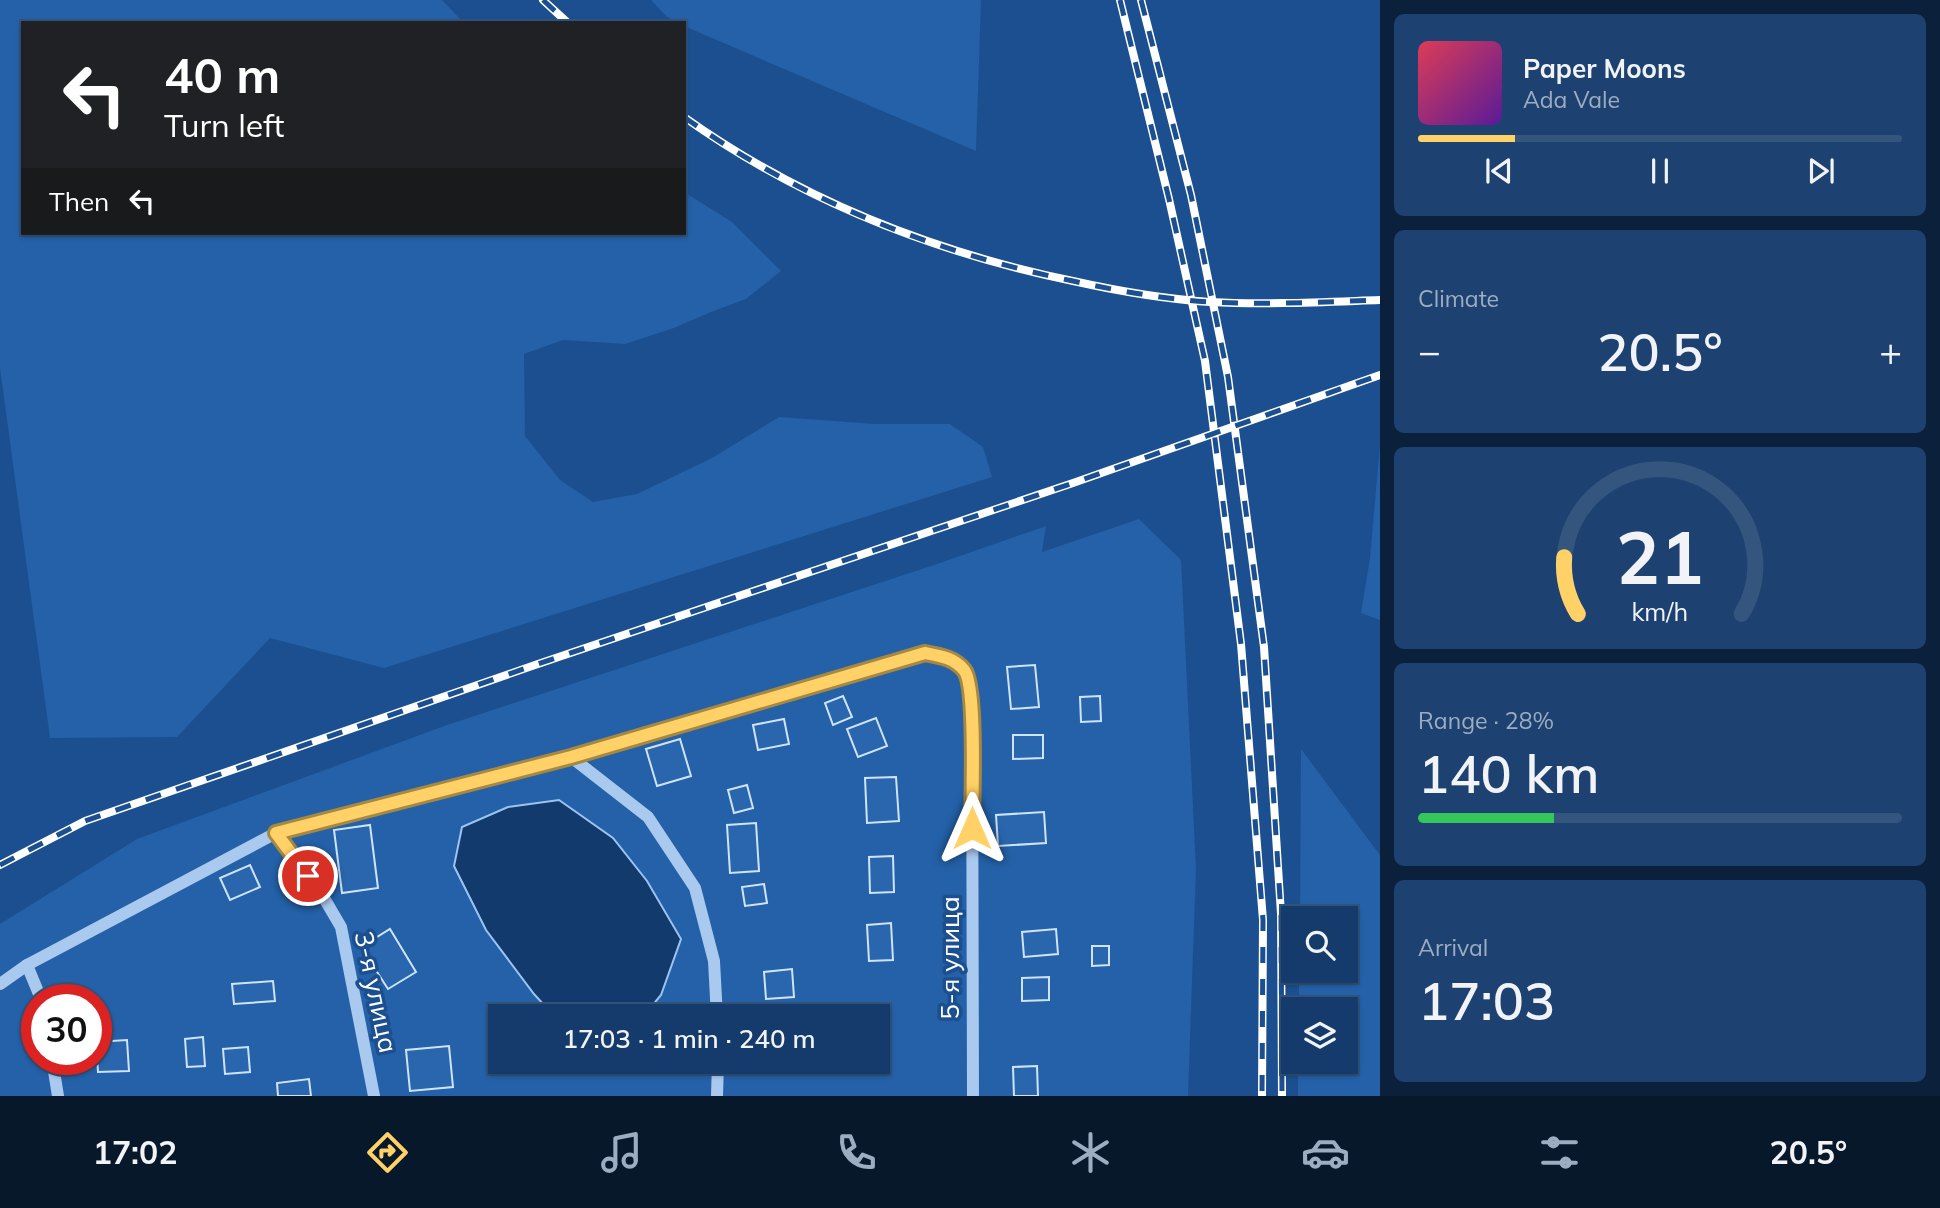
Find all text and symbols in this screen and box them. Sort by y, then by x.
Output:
text: 40 m [164,44,280,105]
icon: left [49,49,140,140]
text: Paper Moons [1523,52,1686,85]
text: Ada Vale [1523,85,1620,114]
text: Turn left [164,105,284,145]
icon: previous [1480,152,1518,190]
icon: pause [1641,152,1679,190]
icon: next [1802,152,1840,190]
icon: left [123,182,161,220]
text: Then [49,185,109,218]
text: Climate [1418,284,1499,313]
text: 20.5° [1597,319,1723,384]
text: − [1418,327,1441,375]
text: + [1879,327,1902,375]
text: 21 [1616,511,1704,602]
text: km/h [1632,596,1688,627]
text: Range · 28% [1418,706,1554,735]
text: 140 km [1418,741,1599,806]
position arrow [935,791,1009,865]
pin [278,846,338,906]
icon: arrive [289,857,327,895]
street label: 5-я улица [933,896,966,1020]
map controls [1281,906,1358,1074]
button: search [1281,906,1358,983]
street label: 3-я улица [348,928,405,1056]
text: Arrival [1418,933,1488,962]
text: 17:03 [1418,968,1555,1033]
speed limit sign: 30 [21,984,112,1075]
button: layers [1281,997,1358,1074]
text: 17:03 · 1 min · 240 m [562,1022,816,1055]
icon: directions [363,1128,412,1177]
icon: music [597,1128,646,1177]
icon: phone [832,1128,881,1177]
icon: climate [1066,1128,1115,1177]
icon: car [1301,1128,1350,1177]
icon: filters [1535,1128,1584,1177]
text: 17:02 [93,1132,177,1172]
text: 20.5° [1770,1132,1847,1172]

